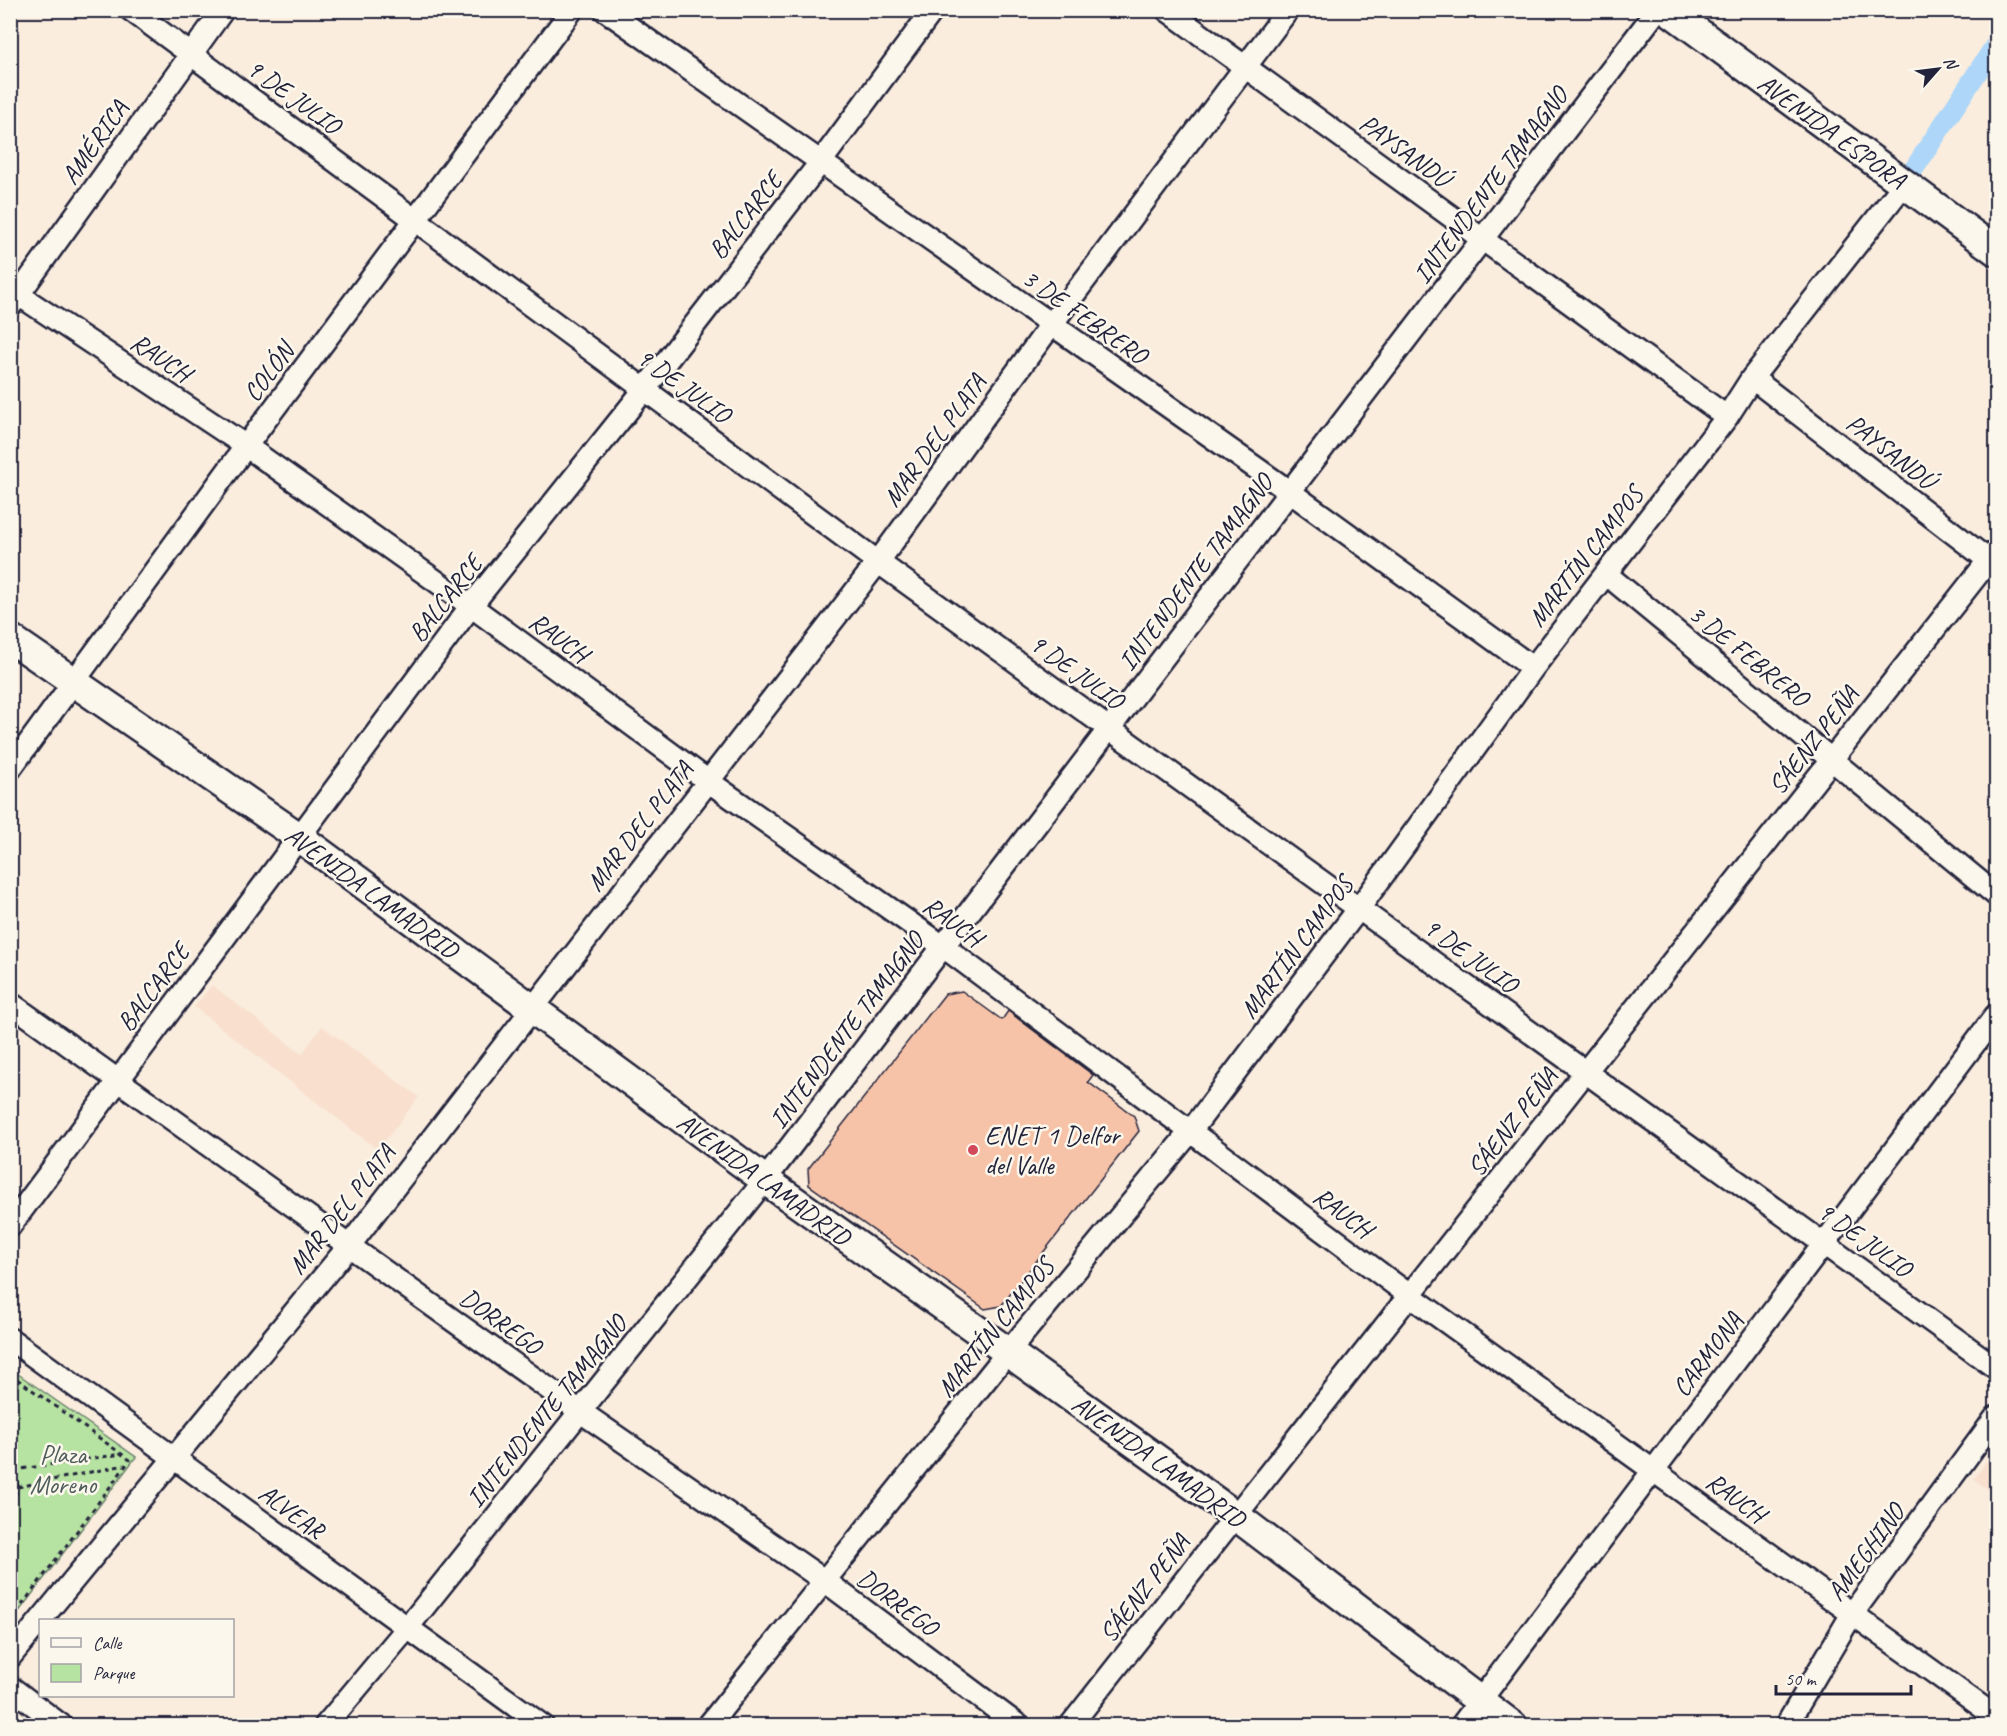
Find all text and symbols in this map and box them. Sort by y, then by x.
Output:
north arrow [1908,39,1968,99]
street label: 9 DE JULIO [240,51,350,143]
text: N [1939,53,1963,74]
street label: AVENIDA ESPORA [1751,67,1914,197]
street label: INTENDENTE TAMAGNO [1406,78,1577,290]
street label: AMÉRICA [53,93,136,191]
street label: PAYSANDÚ [1353,107,1460,197]
street label: BALCARCE [701,162,792,266]
street label: 3 DE FEBRERO [1016,261,1156,373]
street label: RAUCH [124,325,201,392]
street label: COLÓN [236,333,304,408]
street label: 9 DE JULIO [630,340,740,432]
street label: MAR DEL PLATA [875,366,995,513]
street label: PAYSANDÚ [1840,406,1945,499]
street label: INTENDENTE TAMAGNO [1111,465,1282,677]
street label: MARTÍN CAMPOS [1520,477,1653,633]
street label: BALCARCE [401,545,492,649]
street label: 3 DE FEBRERO [1682,597,1818,716]
street label: RAUCH [522,605,598,673]
street label: 9 DE JULIO [1023,626,1133,718]
street label: SÁENZ PEÑA [1761,678,1867,801]
street label: MAR DEL PLATA [579,753,701,898]
street label: AVENIDA LAMADRID [279,818,466,968]
street label: MARTÍN CAMPOS [1232,867,1363,1025]
street label: RAUCH [916,889,992,957]
street label: 9 DE JULIO [1417,910,1527,1002]
street label: INTENDENTE TAMAGNO [762,923,933,1135]
street label: BALCARCE [110,934,199,1038]
street label: SÁENZ PEÑA [1460,1060,1566,1183]
street label: AVENIDA LAMADRID [671,1105,858,1255]
place label: ENET 1 Delfor del Valle [985,1119,1122,1182]
street label: MAR DEL PLATA [281,1136,403,1281]
marker: ENET 1 Delfor del Valle [966,1143,980,1157]
street label: RAUCH [1307,1179,1382,1248]
street label: 9 DE JULIO [1811,1194,1921,1286]
street label: MARTÍN CAMPOS [929,1248,1064,1404]
street label: DORREGO [454,1281,550,1364]
street label: CARMONA [1665,1305,1750,1403]
street label: INTENDENTE TAMAGNO [459,1306,636,1514]
street label: AVENIDA LAMADRID [1066,1387,1253,1537]
park label: Plaza Moreno [30,1438,98,1501]
street label: RAUCH [1699,1465,1775,1533]
street label: ALVEAR [252,1476,333,1548]
street label: AMEGHINO [1819,1495,1913,1607]
street label: SÁENZ PEÑA [1092,1526,1198,1649]
street label: DORREGO [851,1561,947,1645]
legend [39,1619,234,1697]
text: Calle [93,1632,122,1654]
scale bar [1776,1658,1911,1696]
text: Parque [93,1662,135,1684]
text: 50 m [1785,1668,1818,1690]

